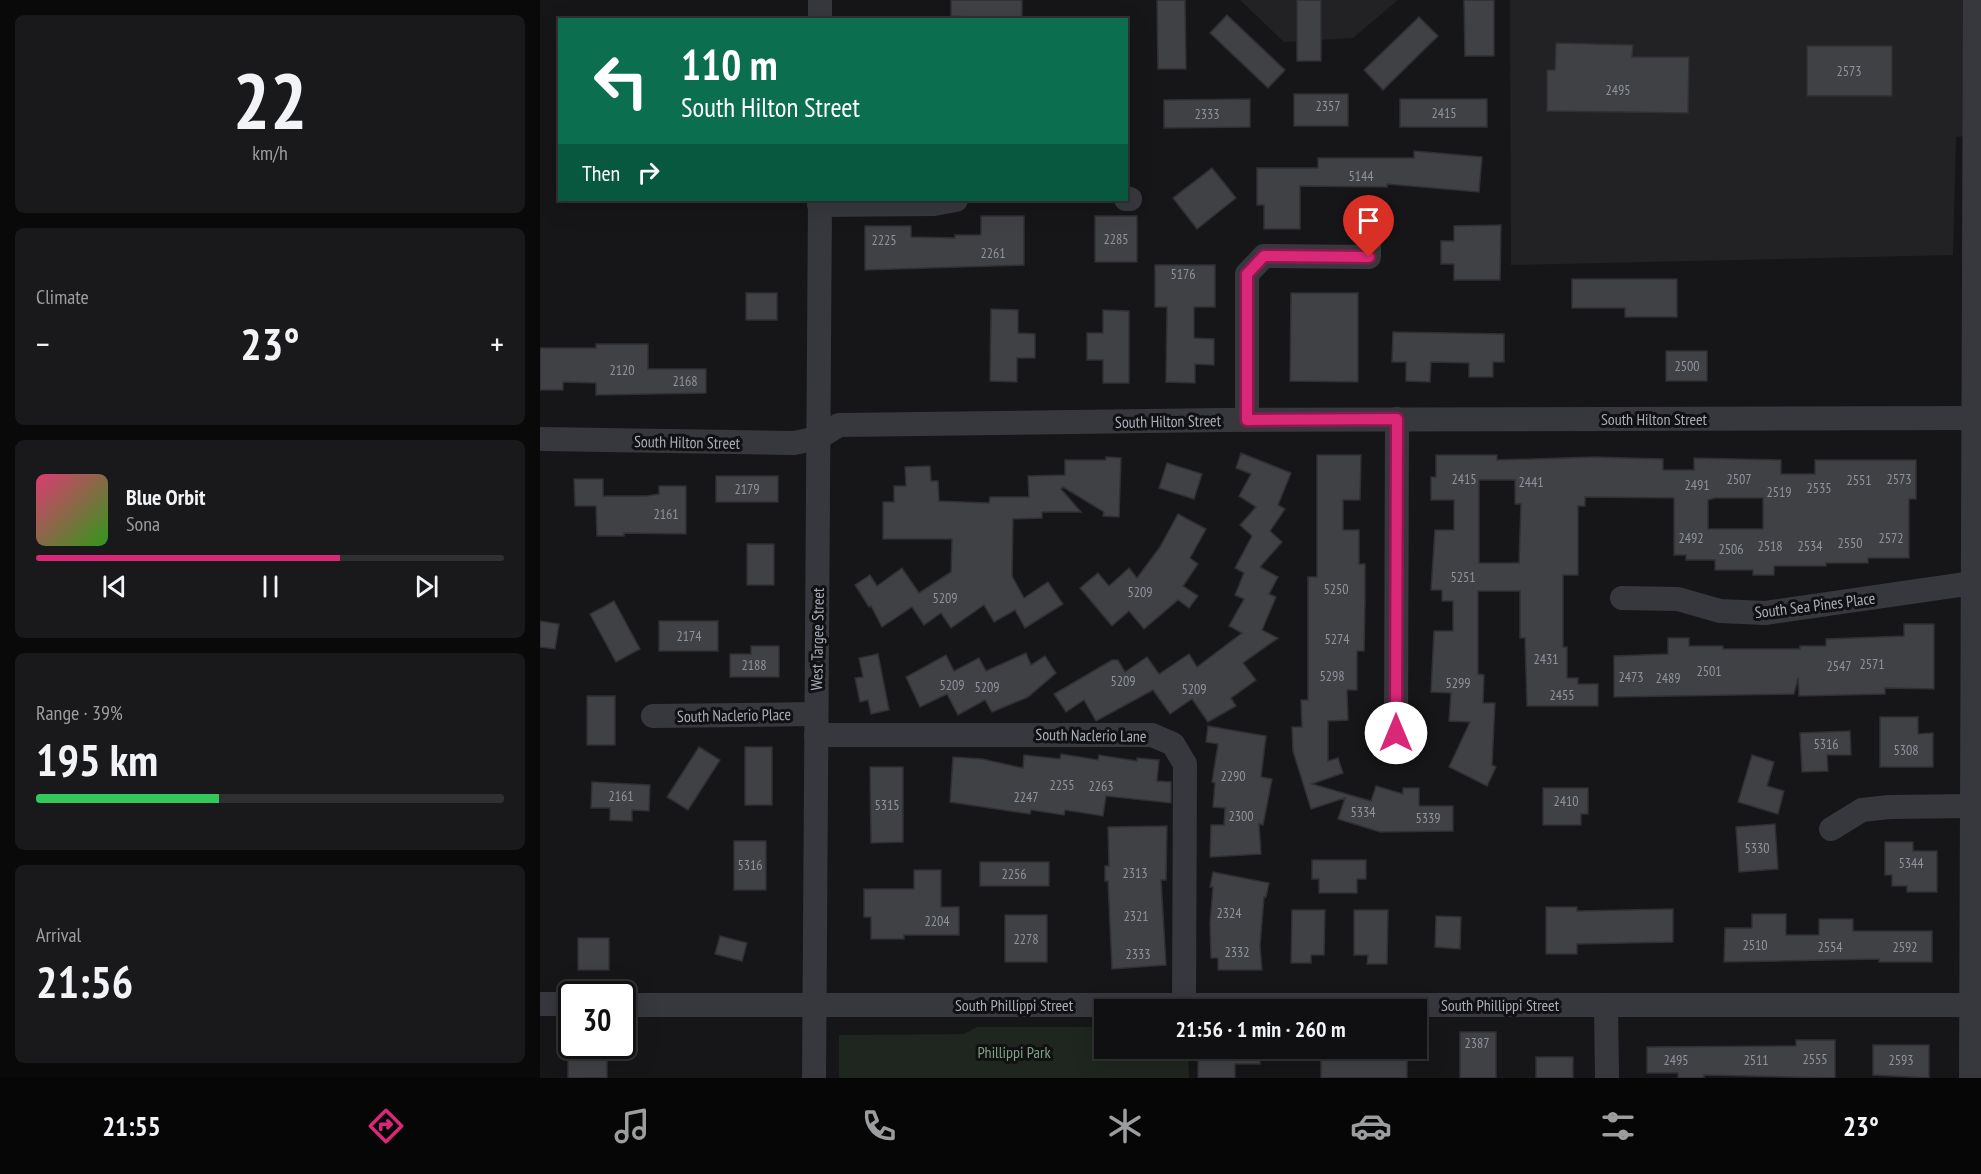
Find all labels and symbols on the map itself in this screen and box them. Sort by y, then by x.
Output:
house number: 2573 [1836,62,1862,80]
house number: 2495 [1605,81,1631,99]
house number: 2357 [1315,97,1341,115]
house number: 2415 [1431,104,1457,122]
house number: 2333 [1194,105,1220,123]
house number: 5144 [1348,167,1374,185]
pin [1343,195,1394,257]
house number: 2285 [1103,230,1129,248]
house number: 2225 [871,231,897,249]
house number: 2261 [980,244,1006,262]
house number: 5176 [1170,265,1196,283]
house number: 2500 [1674,357,1700,375]
house number: 2120 [609,361,635,379]
house number: 2168 [672,372,698,390]
street label: South Hilton Street [1601,409,1708,429]
street label: South Hilton Street [1115,410,1222,432]
street label: South Hilton Street [634,431,741,453]
house number: 2415 [1451,470,1477,488]
house number: 2507 [1726,470,1752,488]
house number: 2573 [1886,470,1912,488]
house number: 2551 [1846,471,1872,489]
house number: 2441 [1518,473,1544,491]
house number: 2491 [1684,476,1710,494]
house number: 2535 [1806,479,1832,497]
house number: 2179 [734,480,760,498]
house number: 2519 [1766,483,1792,501]
house number: 2161 [653,505,679,523]
house number: 2492 [1678,529,1704,547]
house number: 2572 [1878,529,1904,547]
house number: 2550 [1837,534,1863,552]
house number: 2518 [1757,537,1783,555]
house number: 2534 [1797,537,1823,555]
house number: 2506 [1718,540,1744,558]
house number: 5251 [1450,568,1476,586]
house number: 5250 [1323,580,1349,598]
house number: 5209 [1127,583,1153,601]
street label: West Targee Street [806,587,828,690]
street label: South Sea Pines Place [1754,588,1876,622]
house number: 5209 [932,589,958,607]
house number: 2174 [676,627,702,645]
house number: 5274 [1324,630,1350,648]
house number: 2431 [1533,650,1559,668]
house number: 2571 [1859,655,1885,673]
house number: 2188 [741,656,767,674]
house number: 2547 [1826,657,1852,675]
house number: 2501 [1696,662,1722,680]
house number: 5298 [1319,667,1345,685]
house number: 2473 [1618,668,1644,686]
house number: 2489 [1655,669,1681,687]
house number: 5209 [1110,672,1136,690]
house number: 5299 [1445,674,1471,692]
house number: 5209 [939,676,965,694]
house number: 5209 [974,678,1000,696]
house number: 5209 [1181,680,1207,698]
house number: 2455 [1549,686,1575,704]
position arrow [1364,701,1428,765]
street label: South Naclerio Place [677,704,791,726]
street label: South Naclerio Lane [1035,724,1147,746]
house number: 5316 [1813,735,1839,753]
house number: 5308 [1893,741,1919,759]
house number: 2290 [1220,767,1246,785]
house number: 2255 [1049,776,1075,794]
house number: 2263 [1088,777,1114,795]
house number: 2161 [608,787,634,805]
house number: 2247 [1013,788,1039,806]
house number: 2410 [1553,792,1579,810]
house number: 5315 [874,796,900,814]
house number: 5334 [1350,803,1376,821]
house number: 2300 [1228,807,1254,825]
house number: 5339 [1415,809,1441,827]
house number: 5330 [1744,839,1770,857]
house number: 5344 [1898,854,1924,872]
house number: 5316 [737,856,763,874]
house number: 2313 [1122,864,1148,882]
house number: 2256 [1001,865,1027,883]
house number: 2324 [1216,904,1242,922]
house number: 2321 [1123,907,1149,925]
house number: 2204 [924,912,950,930]
house number: 2278 [1013,930,1039,948]
house number: 2510 [1742,936,1768,954]
house number: 2554 [1817,938,1843,956]
house number: 2592 [1892,938,1918,956]
house number: 2332 [1224,943,1250,961]
house number: 2333 [1125,945,1151,963]
speed limit sign: 30 [558,981,636,1059]
street label: South Phillippi Street [955,995,1074,1015]
street label: South Phillippi Street [1441,995,1560,1015]
house number: 2387 [1464,1034,1490,1052]
park label: Phillippi Park [977,1042,1051,1062]
house number: 2555 [1802,1050,1828,1068]
house number: 2495 [1663,1051,1689,1069]
house number: 2511 [1743,1051,1769,1069]
house number: 2593 [1888,1051,1914,1069]

